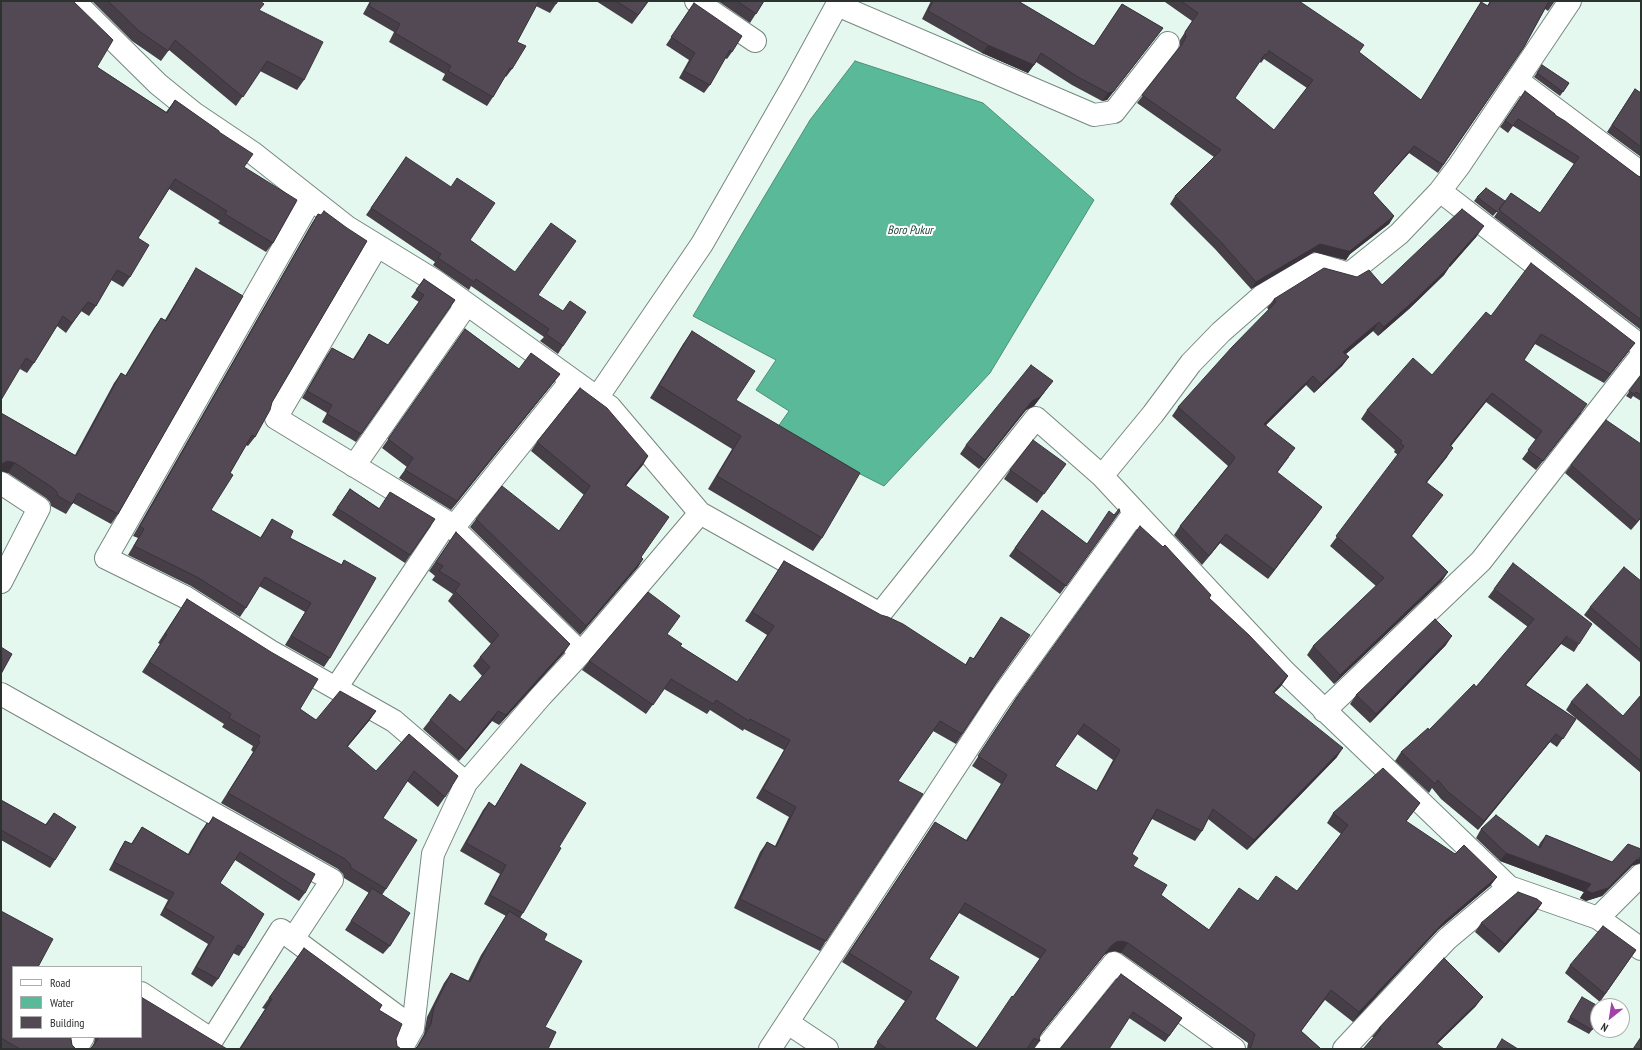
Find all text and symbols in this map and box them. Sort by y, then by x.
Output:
water label: Boro Pukur [887,224,933,238]
legend [12,966,142,1038]
text: Road [50,975,70,990]
text: Water [50,995,74,1010]
north arrow [1590,998,1630,1038]
text: Building [50,1015,85,1030]
text: N [1598,1020,1611,1035]

